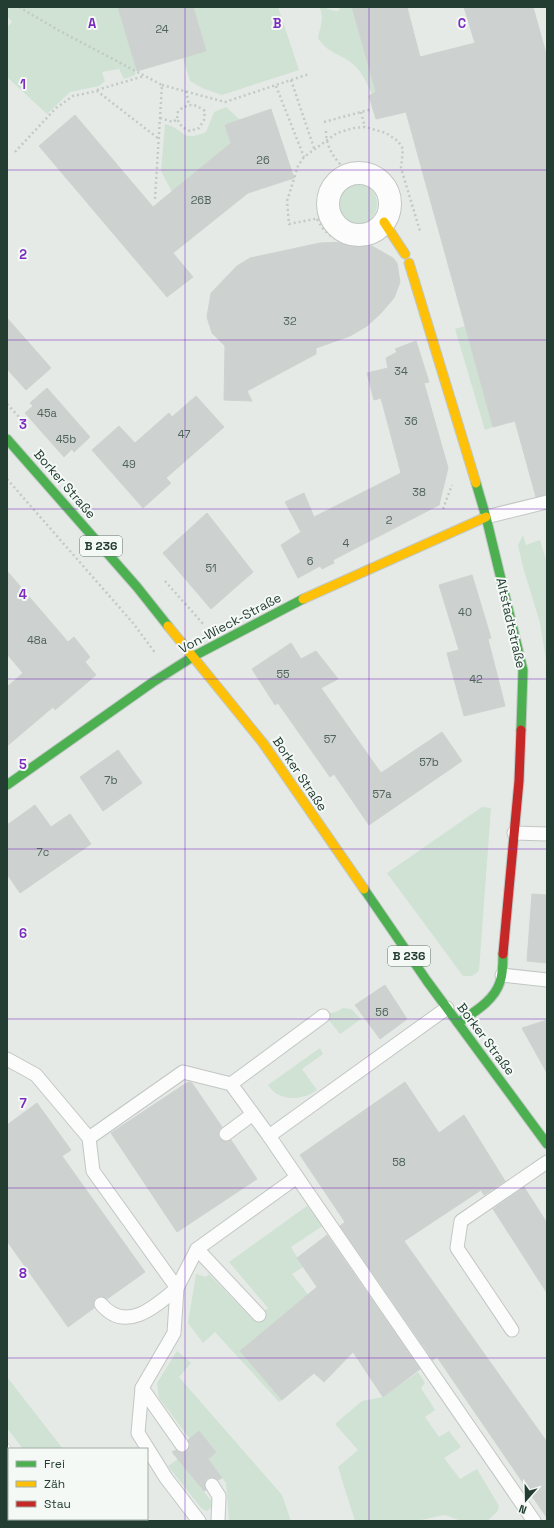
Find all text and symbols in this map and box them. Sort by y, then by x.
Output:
text: A [88,15,97,32]
text: B [273,15,282,32]
text: C [458,15,466,32]
house number: 24 [155,22,169,36]
text: 1 [20,76,26,93]
house number: 26 [256,153,270,167]
house number: 26B [191,193,211,207]
text: 2 [19,246,27,263]
house number: 32 [283,314,297,328]
house number: 34 [394,364,408,378]
house number: 45a [37,406,58,420]
house number: 36 [404,414,418,428]
text: 3 [19,416,27,433]
house number: 47 [178,427,190,441]
house number: 45b [56,432,76,446]
street label: Borker Straße [30,446,100,522]
house number: 49 [122,457,136,471]
house number: 38 [412,485,426,499]
house number: 2 [386,513,393,527]
road number: B 236 [80,536,122,556]
house number: 4 [343,536,350,550]
house number: 6 [307,554,314,568]
house number: 51 [205,561,217,575]
street label: Altstadtstraße [492,576,530,670]
text: 4 [19,586,27,603]
street label: Von-Wieck-Straße [176,589,284,657]
house number: 40 [458,605,472,619]
house number: 48a [27,633,48,647]
house number: 55 [276,667,290,681]
house number: 42 [469,672,483,686]
house number: 57 [324,732,336,746]
street label: Borker Straße [269,734,331,814]
house number: 57b [419,755,439,769]
text: 5 [19,756,27,773]
house number: 7b [104,773,118,787]
house number: 57a [373,787,392,801]
house number: 7c [37,845,49,859]
text: 6 [19,925,27,942]
road number: B 236 [388,946,430,966]
street label: Borker Straße [453,1000,519,1078]
house number: 56 [375,1005,389,1019]
text: 7 [19,1095,27,1112]
house number: 58 [392,1155,406,1169]
text: 8 [19,1265,27,1282]
legend [8,1448,148,1520]
text: Frei [44,1456,65,1472]
text: Zäh [44,1476,65,1492]
north arrow [506,1480,546,1520]
text: Stau [44,1496,71,1512]
text: N [517,1502,528,1517]

